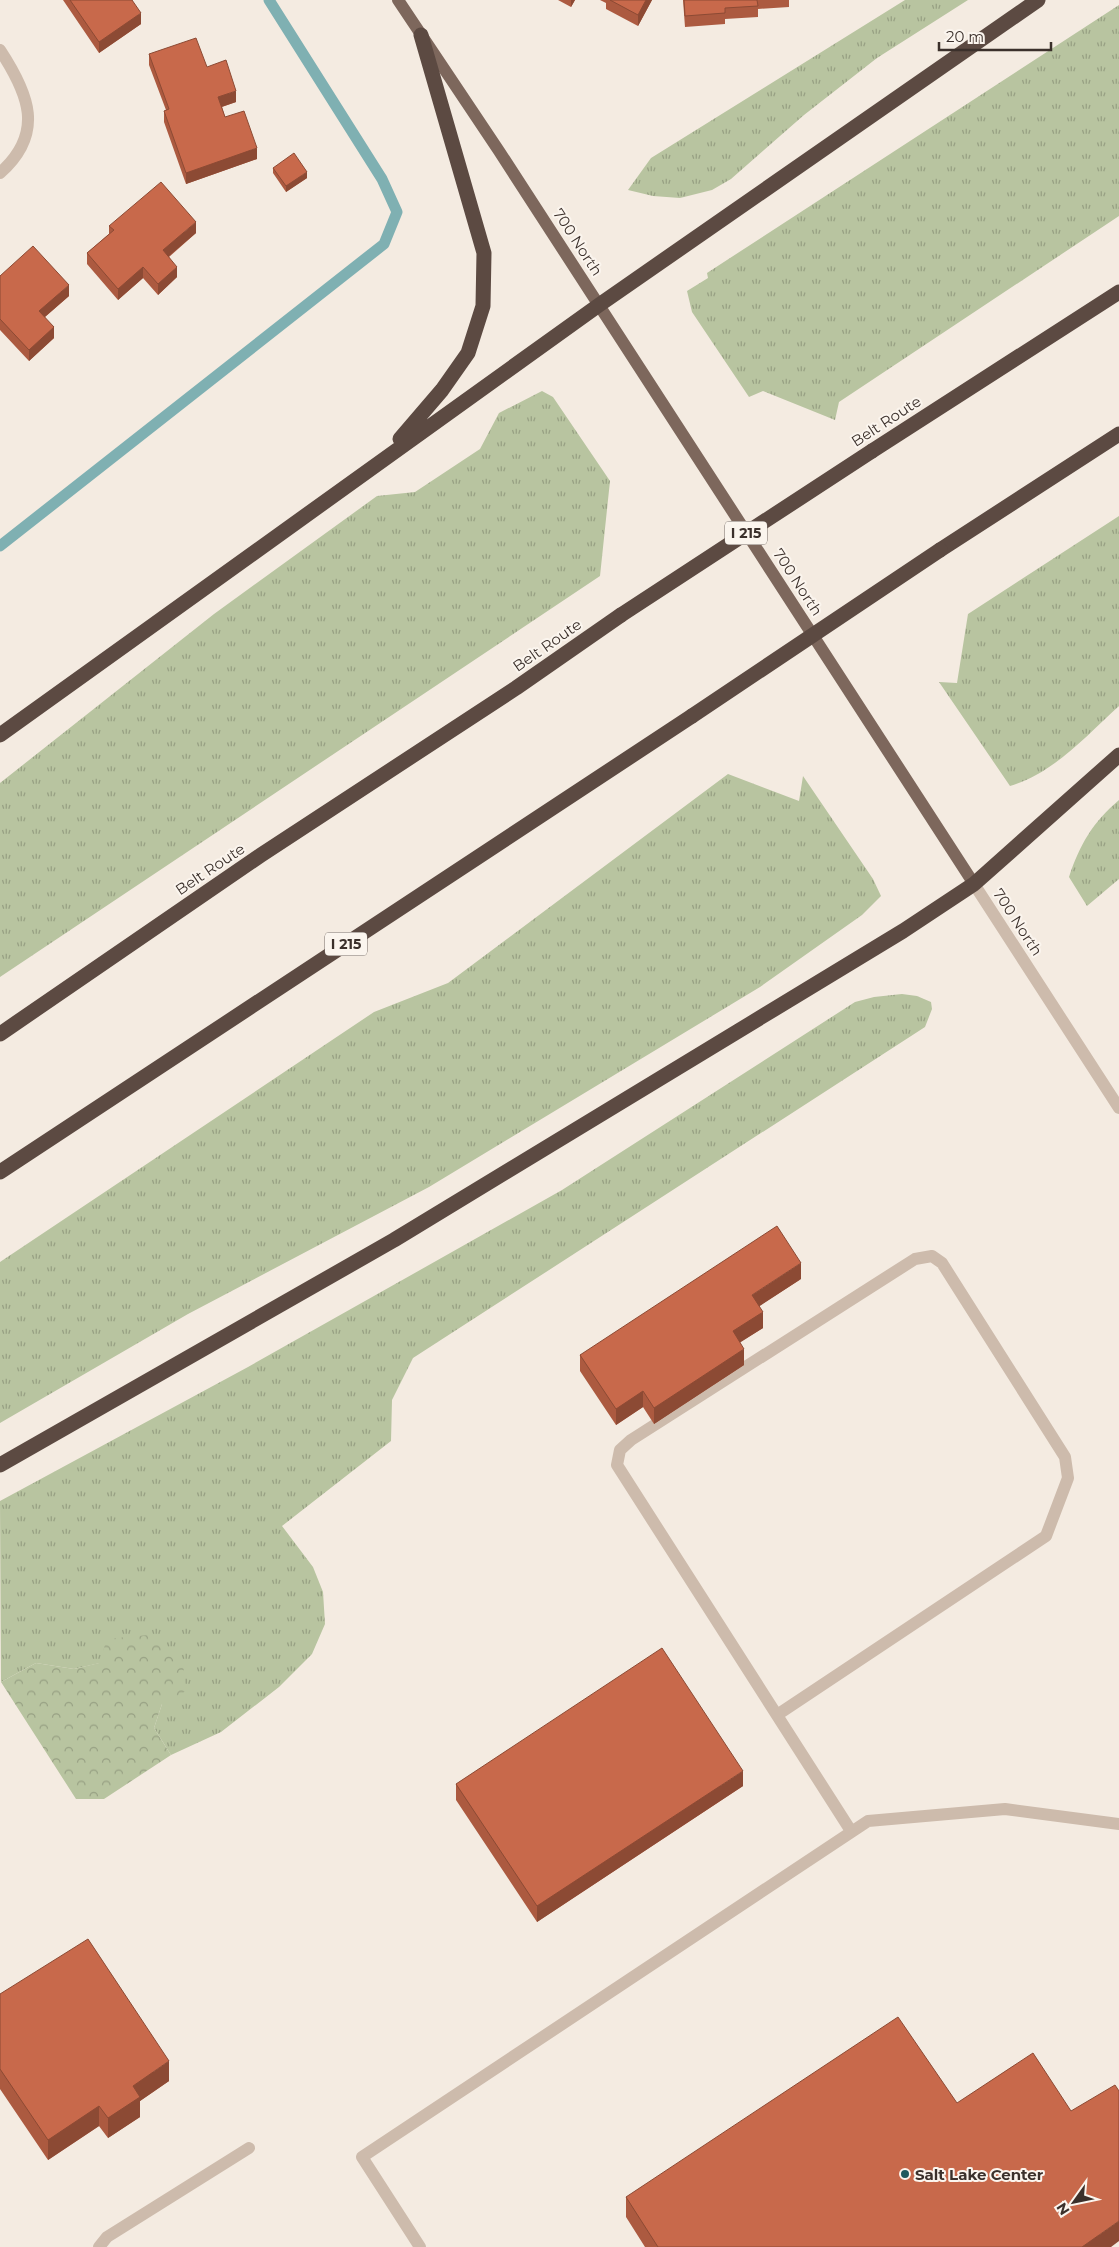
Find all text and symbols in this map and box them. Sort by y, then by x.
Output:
scale bar [939,20,1052,52]
text: 20 m [946,27,984,46]
street label: 700 North [549,205,607,279]
street label: Belt Route [847,391,925,451]
road number: I 215 [725,522,767,544]
street label: 700 North [769,545,827,619]
street label: Belt Route [509,614,585,676]
street label: Belt Route [172,839,248,899]
street label: 700 North [989,885,1047,959]
road number: I 215 [325,932,367,956]
place label: Salt Lake Center [915,2165,1044,2184]
marker: Salt Lake Center [899,2168,911,2180]
north arrow [1049,2177,1099,2227]
text: N [1052,2199,1074,2219]

